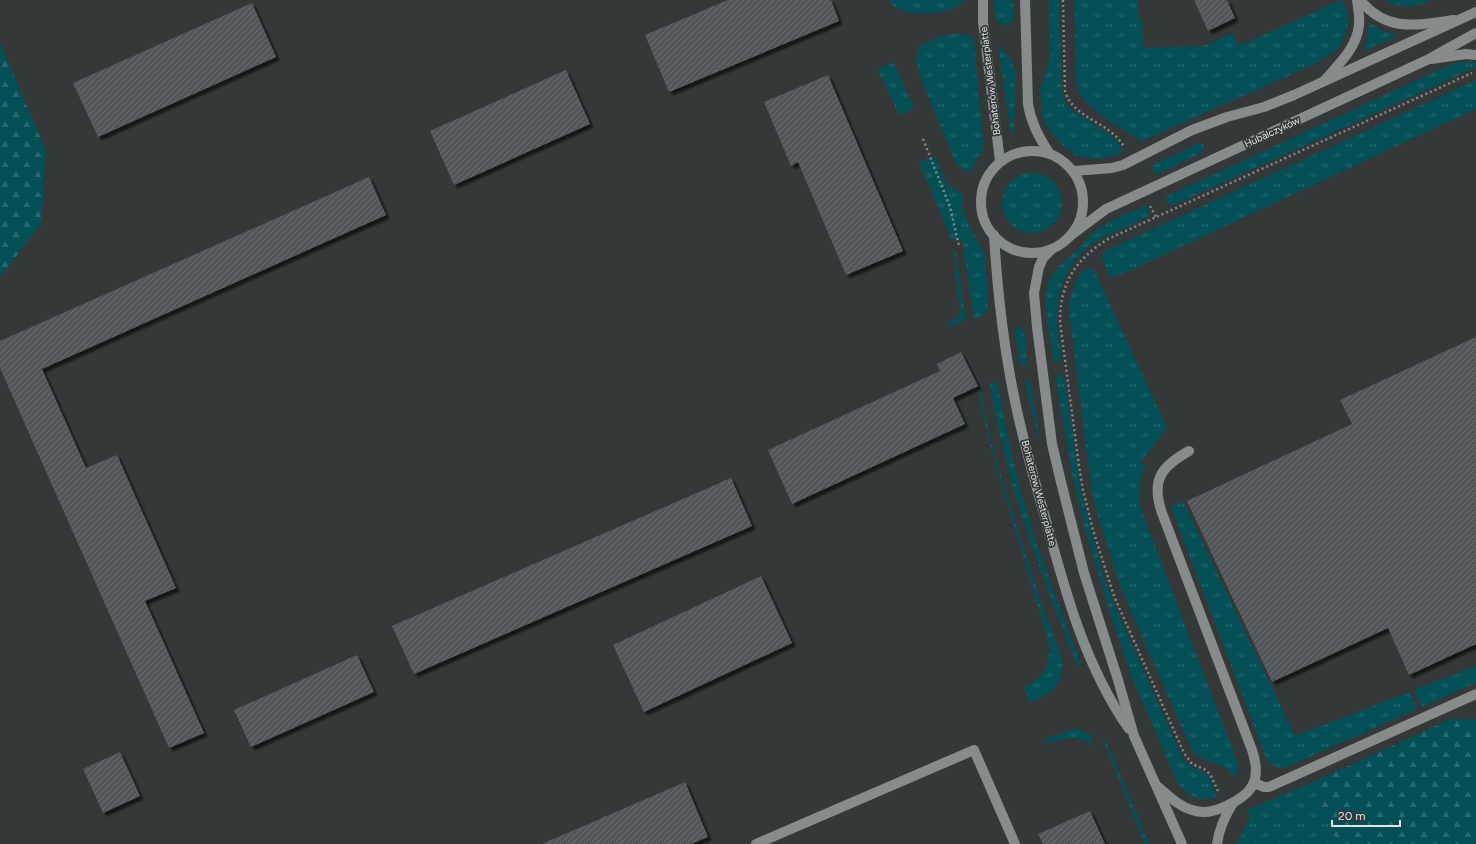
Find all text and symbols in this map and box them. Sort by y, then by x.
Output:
street label: Bohaterów Westerplatte [977,25,1003,136]
street label: Hubalczyków [1242,113,1302,151]
street label: Bohaterów Westerplatte [1019,439,1060,548]
scale bar [1332,802,1400,828]
text: 20 m [1338,809,1366,823]

